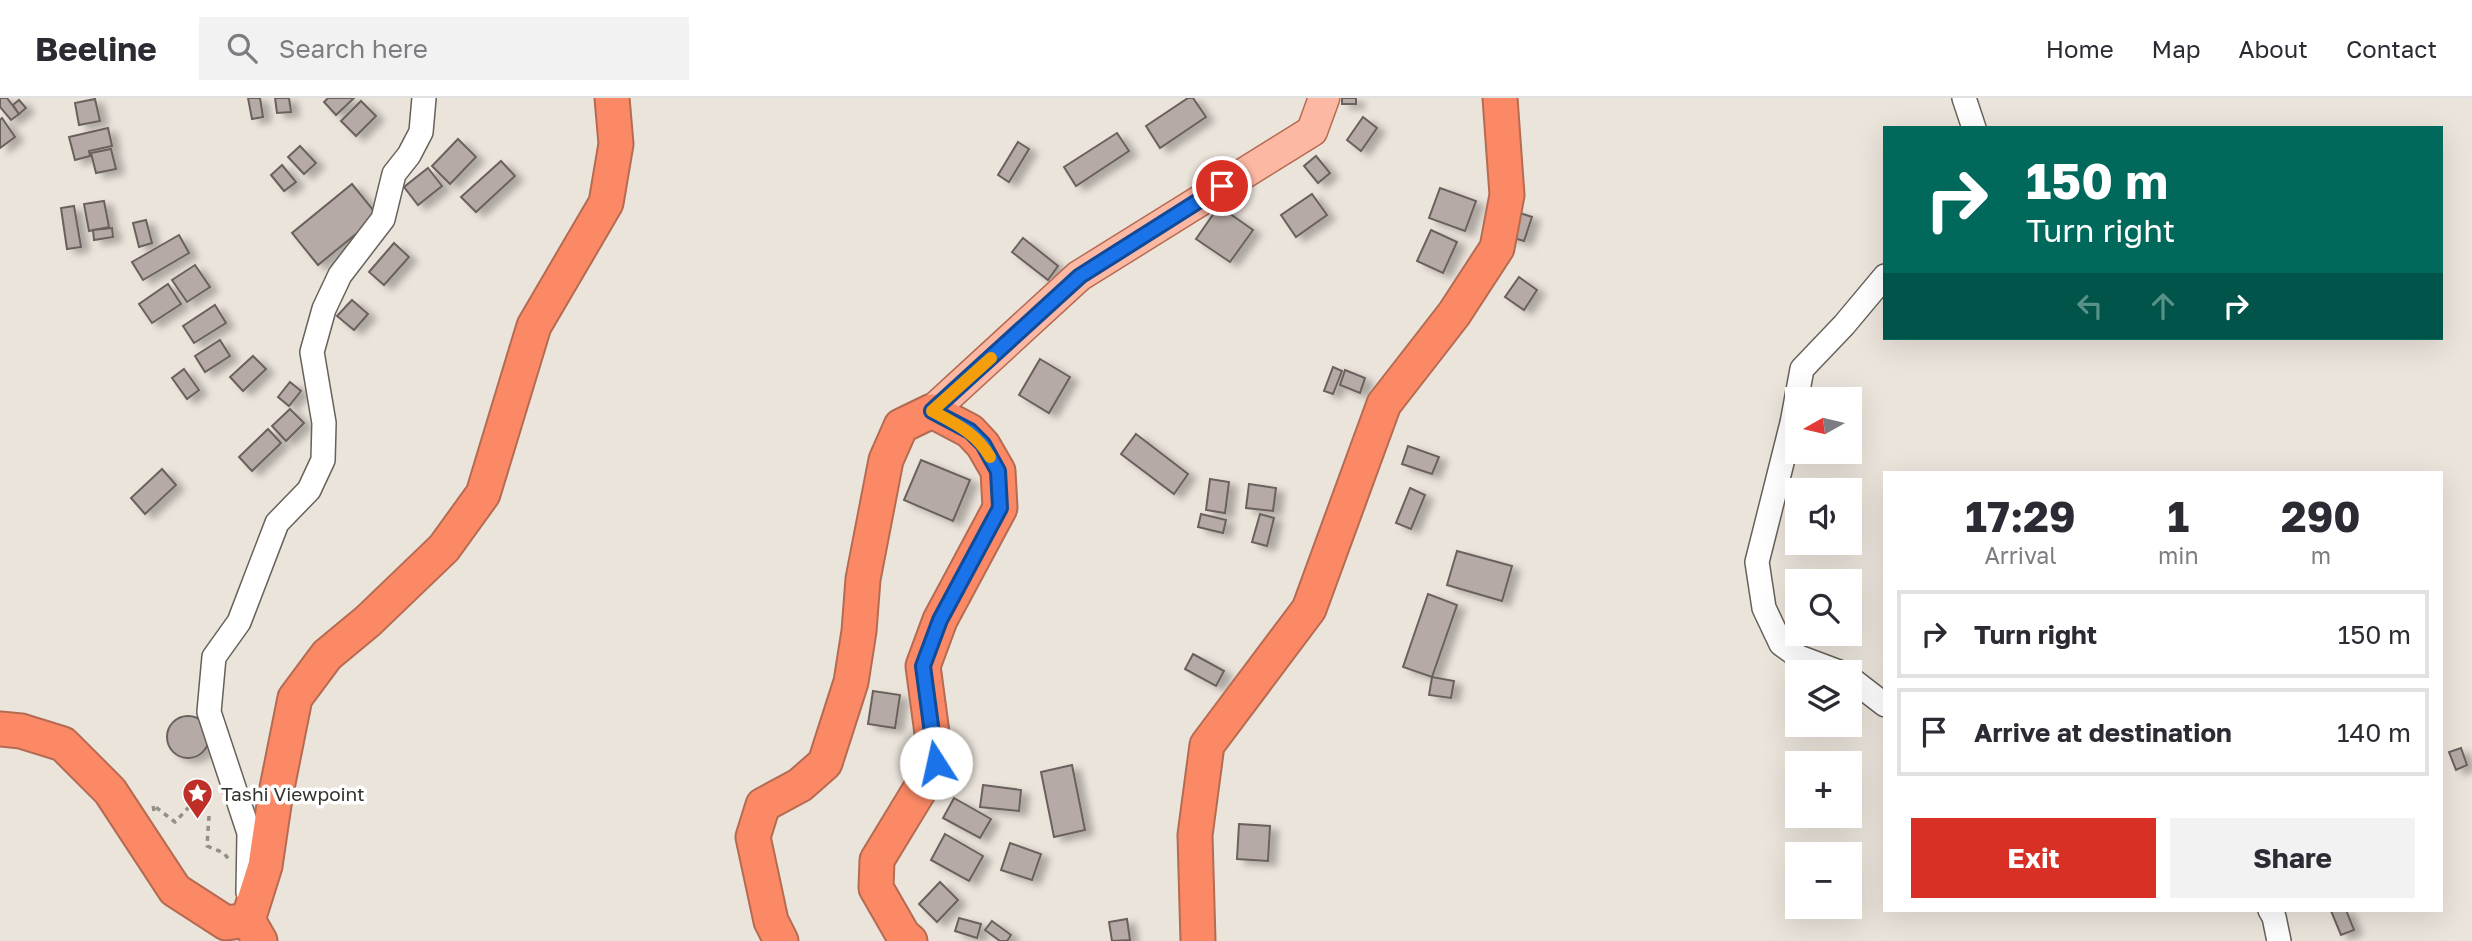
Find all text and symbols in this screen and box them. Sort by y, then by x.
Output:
search box [199,17,689,80]
text: Beeline [35,29,157,68]
icon: search [223,29,261,67]
text: Search here [279,33,428,64]
text: Home [2046,34,2114,63]
text: Map [2152,34,2201,63]
text: About [2239,34,2308,63]
text: Contact [2346,34,2437,63]
text: 150 m [2026,151,2168,210]
icon: right [1911,154,2002,245]
pin [1192,156,1252,216]
icon: arrive [1203,167,1241,205]
text: Turn right [2026,211,2175,249]
icon: left [2071,287,2109,325]
icon: ahead [2144,287,2182,325]
icon: right [2217,287,2255,325]
north arrow [1785,387,1862,464]
map controls [1785,387,1862,919]
button: sound [1785,478,1862,555]
text: 17:29 [1965,491,2076,541]
text: 1 [2168,491,2189,541]
text: 290 [2281,491,2361,541]
text: Arrival [1984,541,2057,569]
text: min [2158,541,2199,569]
text: m [2311,541,2331,569]
button: search [1785,569,1862,646]
icon: right [1915,615,1953,653]
text: Turn right [1974,619,2097,650]
text: 150 m [2338,619,2411,650]
button: layers [1785,660,1862,737]
icon: arrive [1915,713,1953,751]
text: Arrive at destination [1974,717,2232,748]
text: 140 m [2337,717,2411,748]
position arrow [899,726,973,800]
button: + [1785,751,1862,828]
place icon: Tashi Viewpoint [181,776,215,820]
place label: Tashi Viewpoint [221,782,365,805]
button: Exit [1911,818,2156,898]
button: Share [2170,818,2415,898]
button: − [1785,842,1862,919]

